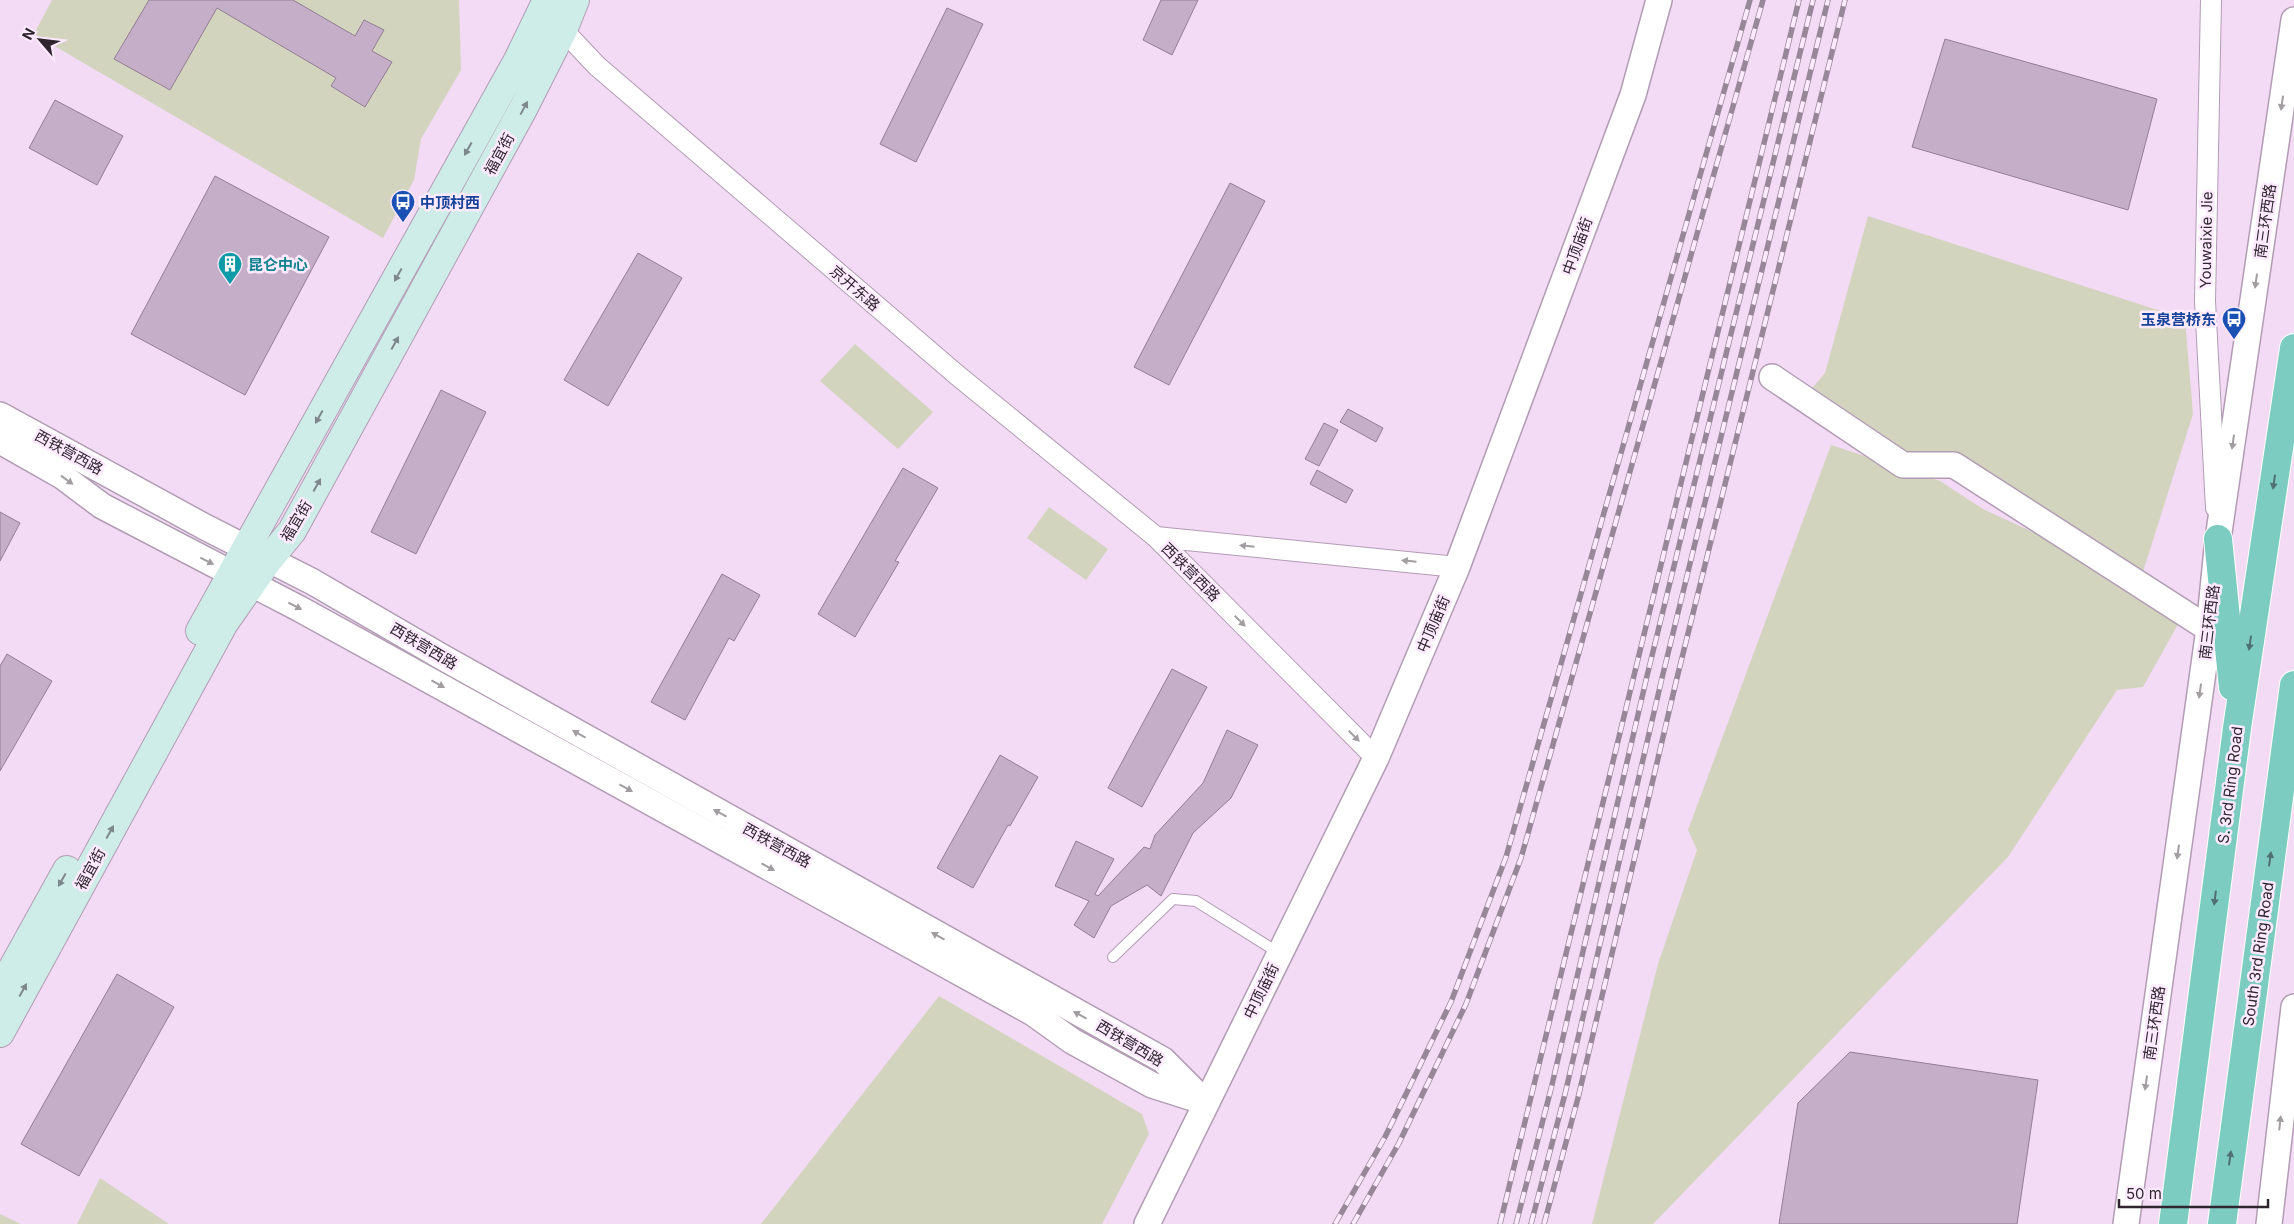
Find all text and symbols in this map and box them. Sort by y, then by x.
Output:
north arrow [15,15,65,65]
text: N [18,25,38,42]
one-way arrow [2278,95,2286,111]
one-way arrow [520,101,528,115]
street label: 福宜街 [480,130,518,178]
one-way arrow [464,142,473,155]
street label: 南三环西路 [2250,183,2280,259]
bus stop icon: 中顶村西 [390,189,416,223]
street label: Youwaixie Jie [2196,191,2216,289]
place label: 中顶村西 [420,193,480,212]
street label: 中顶庙街 [1558,215,1596,277]
building icon: 昆仑中心 [217,251,243,285]
place label: 昆仑中心 [248,255,308,274]
street label: 京开东路 [826,261,884,315]
one-way arrow [394,268,403,282]
one-way arrow [2252,273,2260,289]
bus stop icon: 玉泉营桥东 [2221,306,2247,340]
place label: 玉泉营桥东 [2141,310,2216,329]
one-way arrow [391,335,399,350]
one-way arrow [315,410,324,424]
street label: 西铁营西路 [32,426,106,478]
one-way arrow [2228,434,2236,450]
one-way arrow [60,475,74,485]
one-way arrow [2270,475,2278,491]
one-way arrow [313,478,321,493]
street label: 福宜街 [276,497,316,545]
street label: 西铁营西路 [1158,539,1224,605]
one-way arrow [1239,541,1255,549]
one-way arrow [200,557,214,565]
one-way arrow [1400,557,1416,565]
street label: 南三环西路 [2195,584,2223,660]
street label: 中顶庙街 [1413,593,1453,655]
one-way arrow [288,602,302,610]
one-way arrow [1233,615,1245,627]
street label: 西铁营西路 [387,619,461,673]
one-way arrow [2246,635,2254,651]
one-way arrow [431,680,444,689]
one-way arrow [2196,684,2204,700]
street label: S. 3rd Ring Road [2213,725,2247,845]
one-way arrow [572,729,585,738]
one-way arrow [1348,730,1360,742]
one-way arrow [619,784,633,792]
one-way arrow [714,809,727,818]
street label: 西铁营西路 [740,819,814,871]
one-way arrow [106,825,114,839]
street label: 福宜街 [71,845,109,893]
one-way arrow [2174,845,2182,861]
one-way arrow [2267,850,2275,866]
one-way arrow [762,862,775,871]
one-way arrow [58,873,66,887]
street label: South 3rd Ring Road [2238,881,2278,1027]
one-way arrow [2211,890,2219,906]
one-way arrow [932,931,945,940]
street label: 中顶庙街 [1239,960,1283,1022]
one-way arrow [19,983,28,996]
street label: 南三环西路 [2139,985,2169,1061]
one-way arrow [1074,1010,1087,1019]
street label: 西铁营西路 [1093,1016,1167,1070]
one-way arrow [2142,1075,2150,1091]
one-way arrow [2276,1115,2284,1131]
one-way arrow [2226,1150,2234,1166]
scale bar [2119,1176,2268,1208]
text: 50 m [2126,1184,2162,1203]

